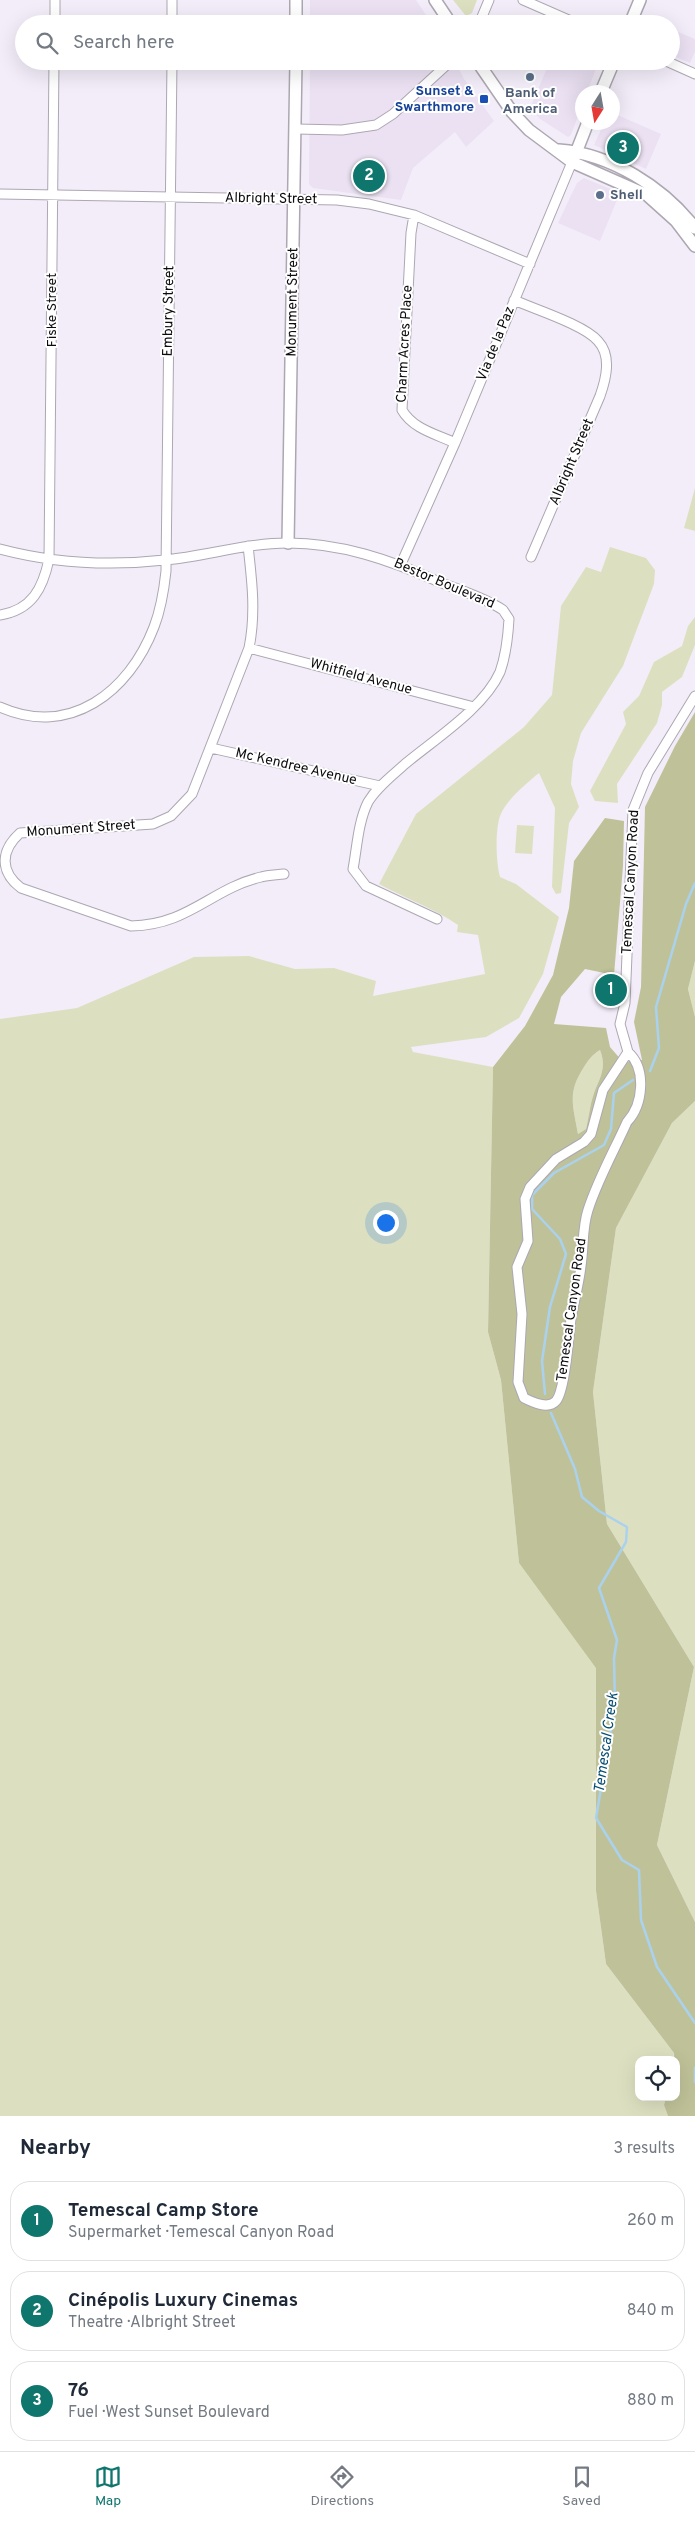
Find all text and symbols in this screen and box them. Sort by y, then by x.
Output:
search box [15,15,680,70]
icon: search [33,29,61,57]
text: Search here [73,31,175,55]
marker: Bank of America [524,71,536,83]
place label: Sunset & Swarthmore [395,83,474,116]
place label: Bank of America [502,85,558,118]
north arrow [575,85,620,130]
marker: Sunset & Swarthmore [478,93,490,105]
pin: 3 [607,129,639,167]
pin: 2 [353,157,385,195]
place label: Shell [610,187,643,204]
marker: Shell [594,189,606,201]
street label: Albright Street [225,190,317,208]
street label: Monument Street [284,247,302,357]
street label: Embury Street [160,265,178,357]
street label: Fiske Street [44,273,61,347]
street label: Charm Acres Place [393,285,417,403]
street label: Via de la Paz [473,304,519,384]
street label: Albright Street [546,416,598,508]
street label: Bestor Boulevard [391,555,497,613]
street label: Whitfield Avenue [308,655,414,699]
street label: Mc Kendree Avenue [234,745,358,789]
street label: Temescal Canyon Road [619,809,643,955]
street label: Monument Street [26,817,136,841]
pin: 1 [595,971,627,1009]
your location [373,1210,399,1236]
street label: Temescal Canyon Road [554,1237,590,1383]
water label: Temescal Creek [591,1691,624,1794]
map controls [635,2056,680,2101]
button: locate [635,2056,680,2101]
text: Nearby [20,2135,91,2162]
text: 3 results [613,2139,675,2159]
text: Temescal Camp Store [68,2199,259,2223]
text: 1 [34,2211,40,2231]
text: 260 m [627,2211,674,2231]
text: Supermarket · Temescal Canyon Road [68,2223,334,2243]
text: Cinépolis Luxury Cinemas [68,2289,298,2313]
text: 2 [32,2301,42,2321]
text: 840 m [627,2301,674,2321]
text: Theatre · Albright Street [68,2313,236,2333]
text: 76 [68,2379,89,2403]
text: 3 [32,2391,42,2411]
text: 880 m [627,2391,674,2411]
text: Fuel · West Sunset Boulevard [68,2403,270,2423]
tab: Map [94,2463,122,2510]
tab: Directions [310,2463,374,2510]
tab: Saved [562,2463,601,2510]

